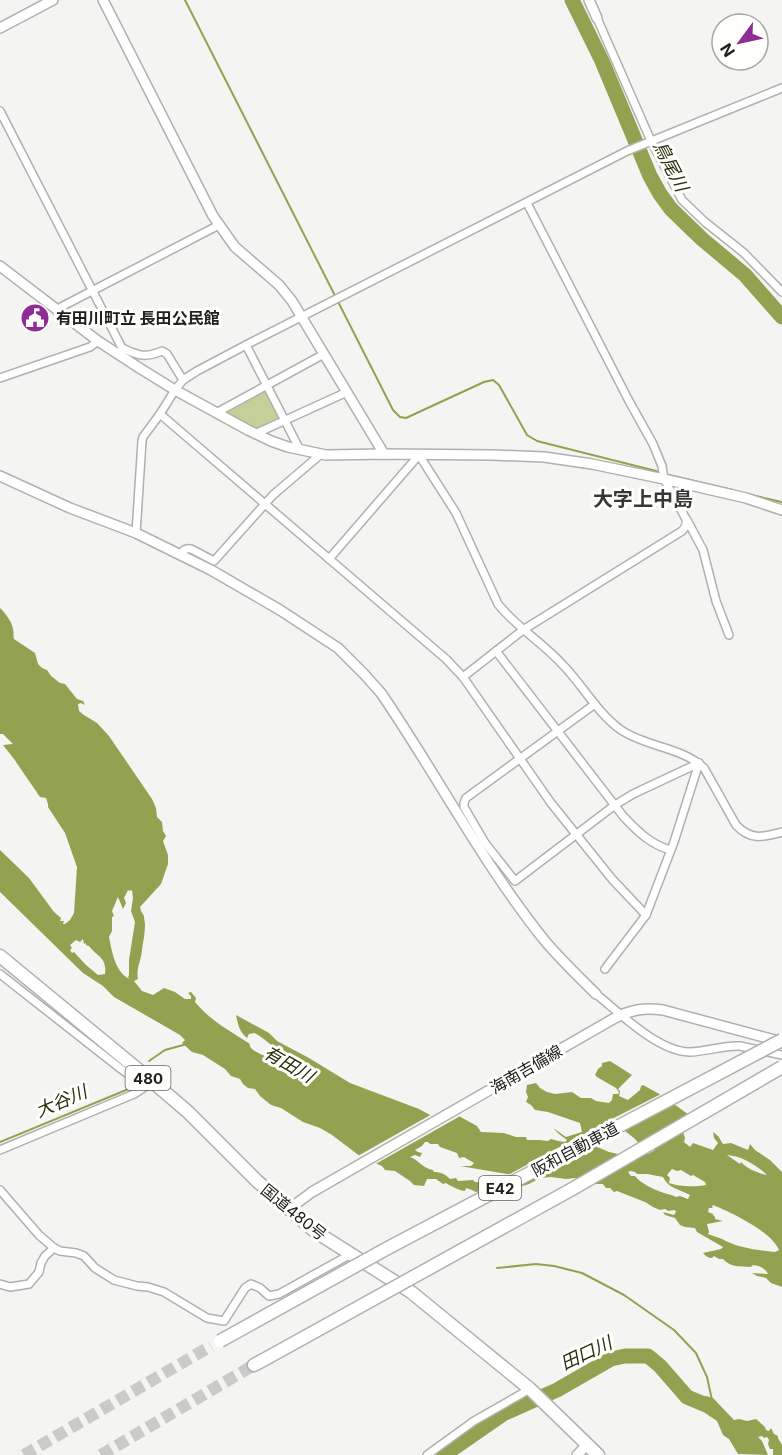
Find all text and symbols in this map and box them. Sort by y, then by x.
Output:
north arrow [710,12,770,72]
text: N [716,40,739,61]
water label: 鳥尾川 [649,137,694,197]
public building icon: 有田川町立 長田公民館 [19,302,51,334]
place label: 有田川町立 長田公民館 [56,308,220,328]
district label: 大字上中島 [593,487,693,511]
street label: 海南吉備線 [486,1040,566,1098]
water label: 有田川 [260,1041,319,1088]
road number: 480 [126,1066,170,1090]
water label: 大谷川 [32,1080,92,1121]
street label: 阪和自動車道 [528,1118,622,1180]
road number: E42 [479,1176,521,1200]
street label: 国道480号 [257,1180,331,1244]
water label: 田口川 [557,1331,617,1374]

